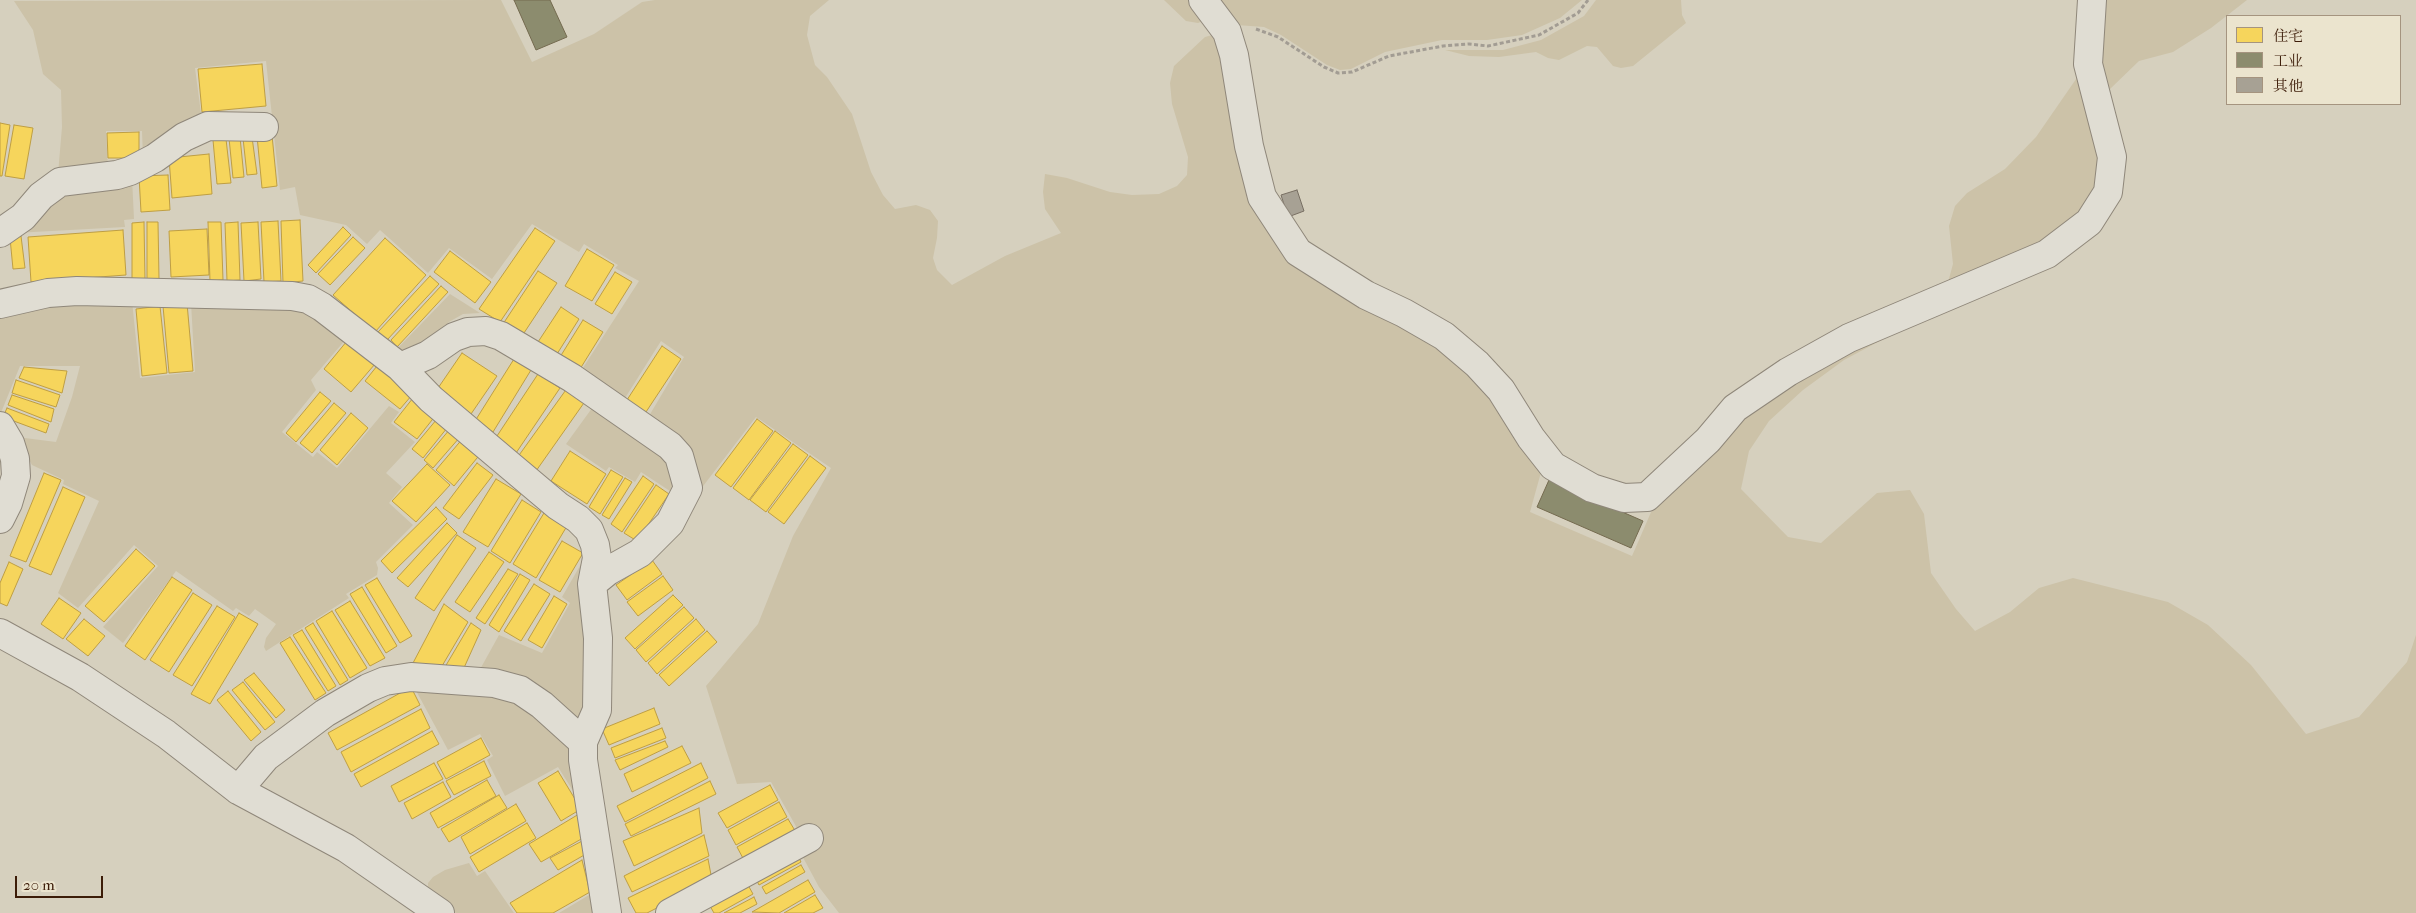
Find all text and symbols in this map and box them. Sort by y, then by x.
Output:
legend [2226,15,2401,105]
text: 住宅 [2273,27,2303,45]
text: 工业 [2273,52,2303,70]
text: 其他 [2273,77,2303,95]
scale bar [18,866,105,898]
text: 20 m [23,876,55,894]

